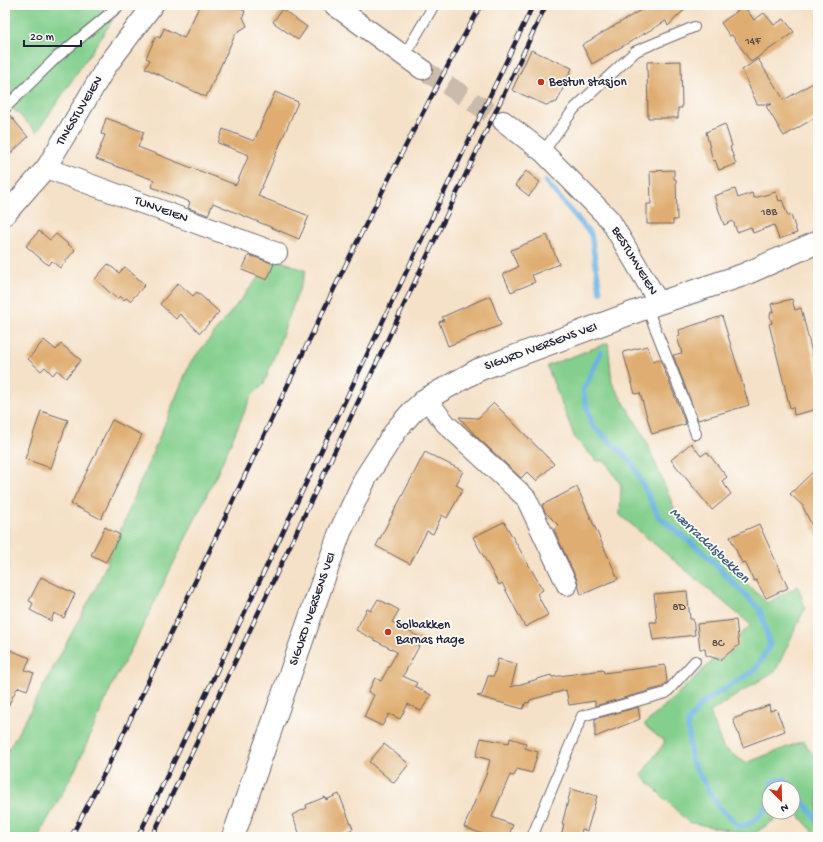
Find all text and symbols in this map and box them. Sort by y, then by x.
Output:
scale bar [24,22,81,48]
text: 20 m [30,31,55,45]
house number: 14F [744,36,762,48]
street label: TINGSTUVEIEN [53,74,107,149]
place label: Bestun stasjon [548,75,627,90]
marker: Bestun stasjon [536,77,546,87]
street label: TUNVEIEN [131,193,190,227]
house number: 18B [760,207,777,219]
street label: BESTUMVEIEN [607,223,660,298]
street label: SIGURD IVERSENS VEI [483,320,599,374]
water label: Mærradalsbekken [665,505,753,588]
street label: SIGURD IVERSENS VEI [287,550,339,668]
house number: 8D [672,602,686,614]
place label: Solbakken Barnas Hage [395,618,465,648]
marker: Solbakken Barnas Hage [383,627,393,637]
house number: 8C [712,638,725,650]
north arrow [761,780,801,820]
text: N [778,800,790,814]

